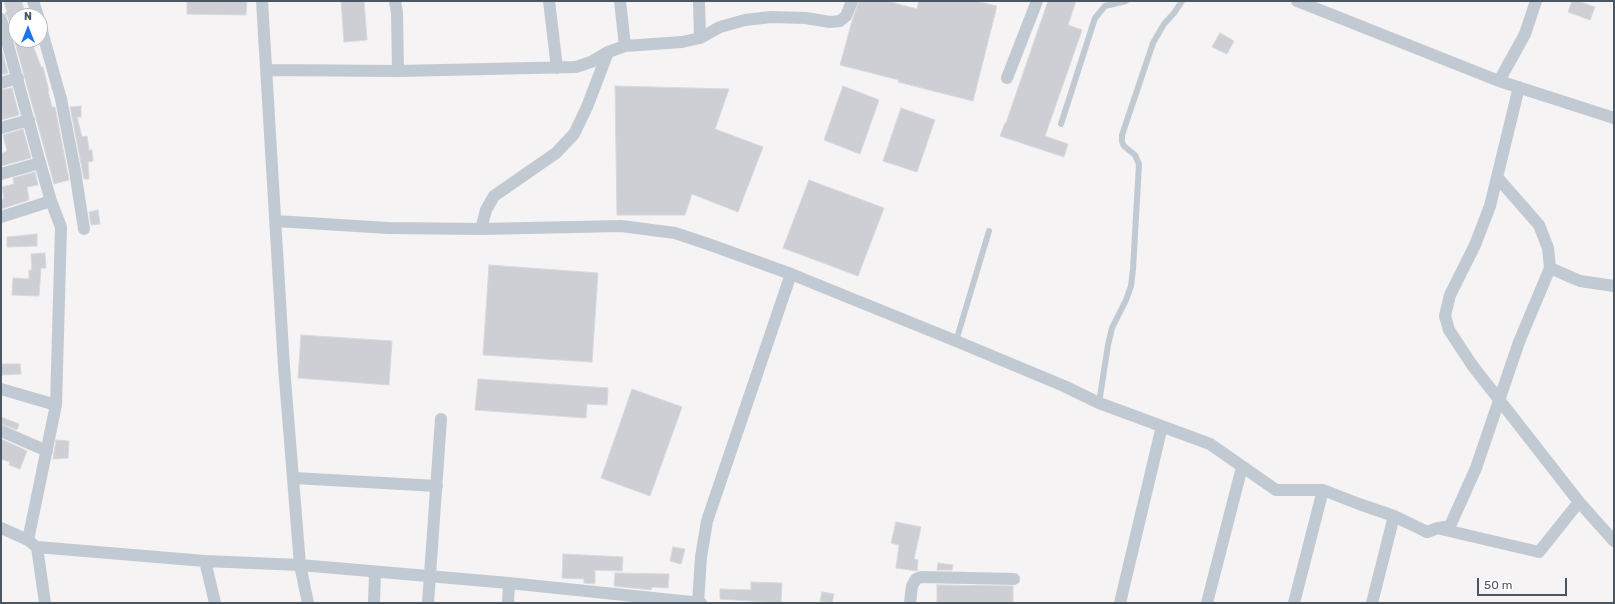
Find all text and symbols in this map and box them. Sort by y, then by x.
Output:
north arrow [8,8,48,48]
text: N [24,10,32,23]
scale bar [1479,570,1569,596]
text: 50 m [1484,578,1512,592]

